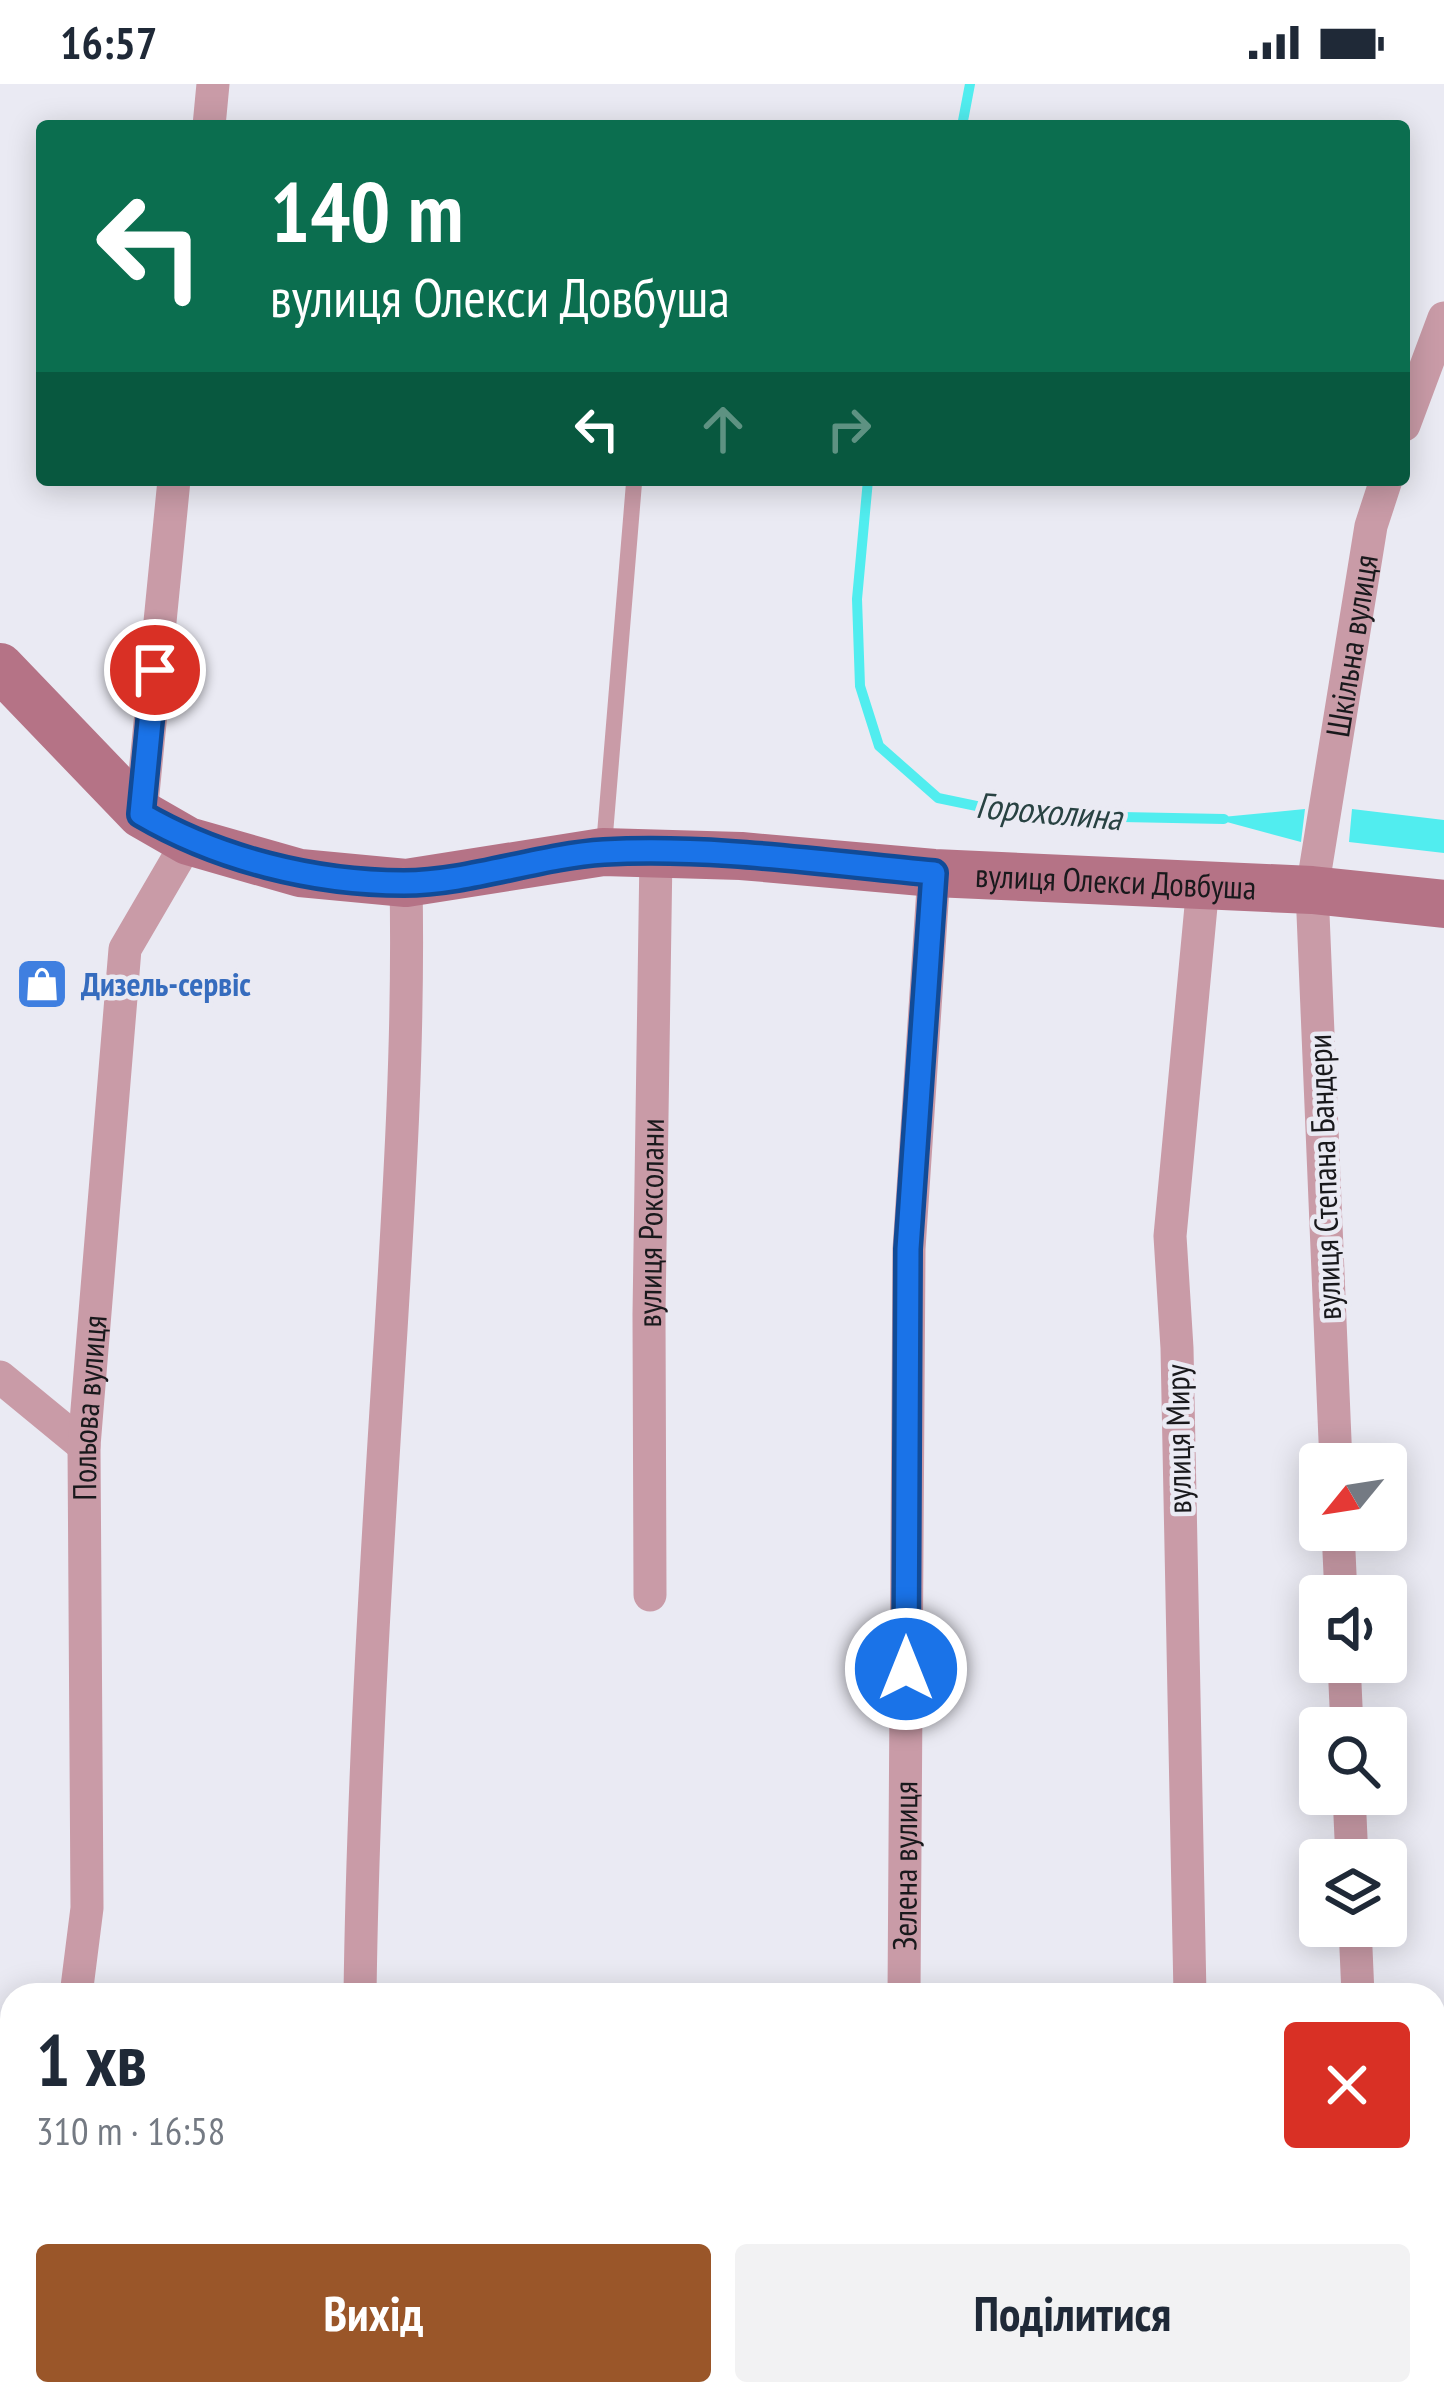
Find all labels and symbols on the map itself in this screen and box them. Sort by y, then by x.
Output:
street label: Шкільна вулиця [1315,551,1387,740]
pin [104,619,206,721]
water label: Горохолина [974,781,1125,840]
street label: вулиця Олекси Довбуша [974,853,1257,908]
shop icon: Дизель-сервіс [14,956,70,1012]
place label: Дизель-сервіс [81,962,251,1005]
street label: вулиця Степана Бандери [1297,1033,1350,1321]
street label: вулиця Роксолани [627,1118,673,1328]
street label: Польова вулиця [62,1314,116,1501]
street label: вулиця Миру [1155,1363,1200,1514]
north arrow [1299,1443,1407,1551]
position arrow [843,1606,969,1732]
street label: Зелена вулиця [882,1781,926,1951]

